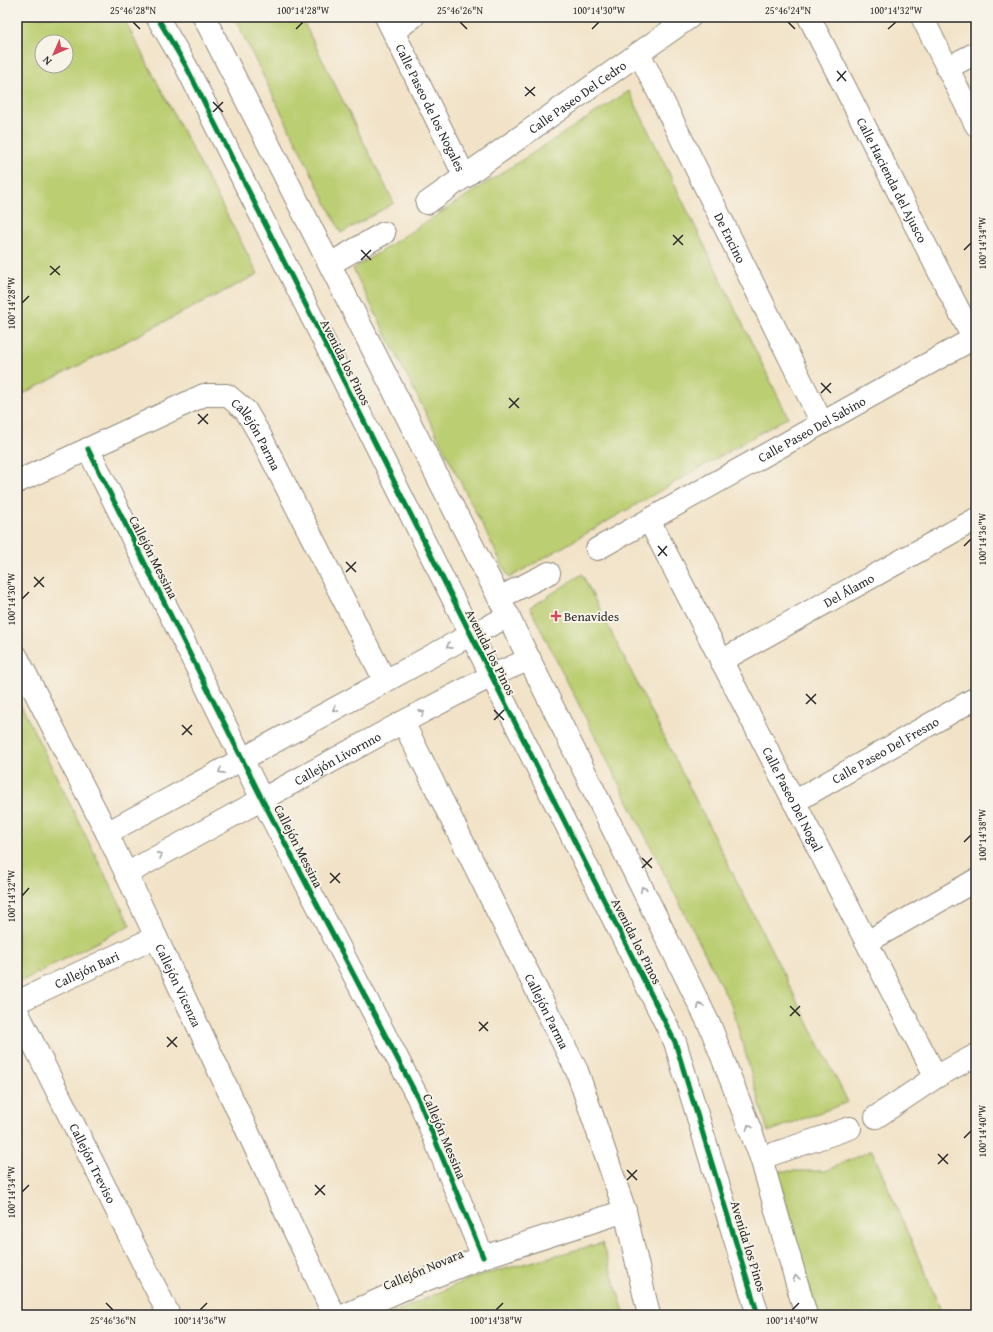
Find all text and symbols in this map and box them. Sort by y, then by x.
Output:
text: 25°46'28"N [110,3,156,18]
text: 100°14'28"W [277,3,330,18]
text: 25°46'26"N [437,3,483,18]
text: 100°14'30"W [573,3,626,18]
text: 25°46'24"N [765,3,811,18]
text: 100°14'32"W [870,3,923,18]
north arrow [34,34,74,74]
street label: Calle Paseo de los Nogales [391,41,470,175]
text: N [38,52,55,69]
street label: Calle Paseo Del Cedro [525,56,631,138]
street label: Calle Hacienda del Ajusco [852,114,932,247]
street label: De Encino [709,209,751,267]
text: 100°14'34"W [975,216,990,269]
text: 100°14'28"W [4,276,19,329]
street label: Avenida los Pinos [316,316,375,409]
street label: Calle Paseo Del Sabino [755,391,870,467]
street label: Callejón Parma [227,394,286,474]
street label: Callejón Messina [124,512,183,603]
text: 100°14'36"W [975,512,990,565]
street label: Del Álamo [820,568,878,612]
text: 100°14'30"W [4,572,19,625]
street label: Avenida los Pinos [461,606,520,699]
place label: Benavides [564,607,619,626]
marker: Benavides [551,611,561,621]
one-way arrow [446,642,453,649]
one-way arrow [332,704,339,711]
one-way arrow [418,710,425,717]
street label: Calle Paseo Del Fresno [828,712,943,789]
street label: Callejón Livornno [291,727,385,790]
street label: Calle Paseo Del Nogal [757,744,827,855]
one-way arrow [217,766,225,774]
street label: Callejón Messina [269,801,328,892]
text: 100°14'38"W [975,808,990,861]
one-way arrow [156,853,163,860]
text: 100°14'32"W [4,869,19,922]
one-way arrow [640,886,648,894]
street label: Avenida los Pinos [607,895,666,988]
street label: Callejón Vicenza [150,941,206,1031]
street label: Callejón Bari [51,946,123,993]
street label: Callejón Parma [520,970,574,1053]
one-way arrow [698,1003,705,1010]
street label: Callejón Messina [418,1091,471,1183]
text: 100°14'40"W [975,1104,990,1157]
street label: Callejón Treviso [65,1120,121,1207]
one-way arrow [745,1123,753,1130]
text: 100°14'34"W [4,1165,19,1218]
street label: Avenida los Pinos [726,1198,771,1294]
street label: Callejón Novara [380,1244,467,1295]
one-way arrow [792,1274,800,1281]
text: 25°46'36"N [90,1313,136,1328]
text: 100°14'36"W [174,1313,227,1328]
text: 100°14'38"W [470,1313,523,1328]
text: 100°14'40"W [766,1313,819,1328]

